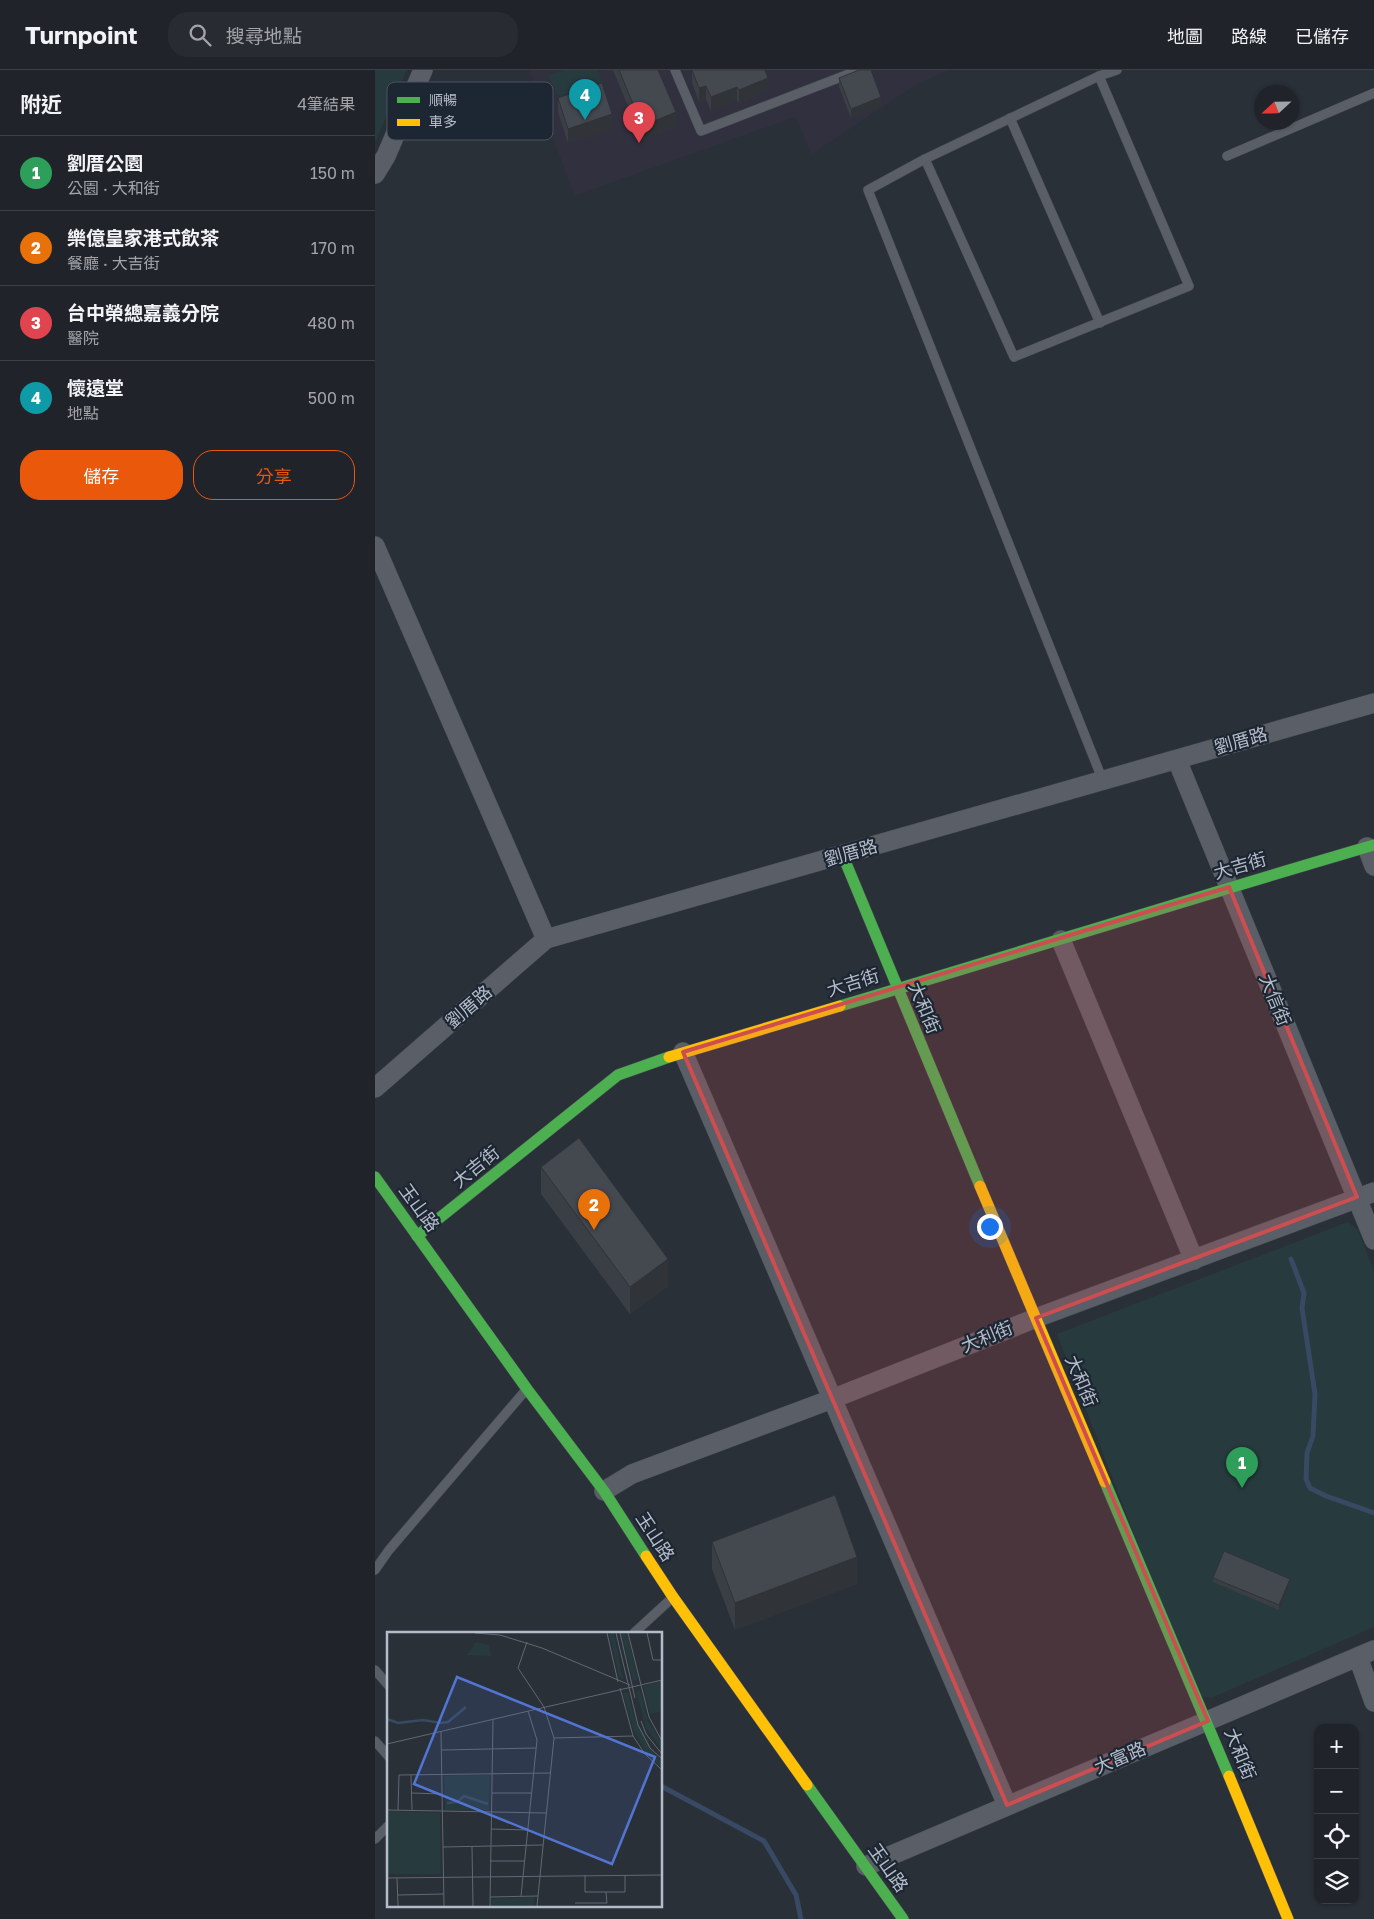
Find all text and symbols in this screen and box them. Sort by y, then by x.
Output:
search box [168,12,518,57]
text: Turnpoint [25,20,138,49]
icon: search [186,21,214,49]
text: 搜尋地點 [226,24,302,47]
text: 地圖 [1167,25,1203,47]
text: 路線 [1231,25,1267,47]
text: 已儲存 [1295,25,1349,47]
pin: 4 [569,79,601,120]
legend [387,82,553,140]
north arrow [1254,85,1299,130]
text: 附近 [20,91,62,117]
text: 順暢 [429,91,457,108]
text: 4筆結果 [297,94,355,114]
pin: 3 [623,102,655,143]
text: 車多 [429,113,457,130]
text: 劉厝公園 [67,151,143,174]
text: 1 [32,163,40,183]
text: 150 m [310,163,355,183]
text: 公園 · 大和街 [67,178,160,198]
text: 樂億皇家港式飲茶 [67,226,219,249]
text: 2 [31,238,41,258]
text: 170 m [311,238,355,258]
text: 餐廳 · 大吉街 [67,253,160,273]
text: 台中榮總嘉義分院 [67,301,219,324]
text: 3 [31,313,41,333]
text: 480 m [307,313,355,333]
text: 醫院 [67,328,99,348]
text: 懷遠堂 [67,376,124,399]
text: 4 [31,388,41,408]
text: 500 m [308,388,355,408]
text: 地點 [67,403,99,423]
button: 儲存 [20,450,183,500]
button: 分享 [193,450,355,500]
street label: 劉厝路 [1212,722,1270,758]
street label: 劉厝路 [822,834,880,870]
street label: 大吉街 [1211,847,1269,883]
street label: 大吉街 [824,964,882,1000]
street label: 大信街 [1256,970,1296,1029]
street label: 大和街 [904,978,946,1037]
street label: 劉厝路 [441,980,496,1032]
street label: 大吉街 [447,1141,503,1192]
street label: 玉山路 [395,1179,445,1236]
pin: 2 [578,1189,610,1230]
your location [977,1214,1003,1240]
street label: 大利街 [957,1316,1016,1356]
street label: 大和街 [1061,1351,1103,1410]
pin: 1 [1226,1447,1258,1488]
street label: 玉山路 [632,1508,680,1565]
inset map [387,1632,663,1906]
street label: 大和街 [1221,1724,1261,1783]
map controls [1314,1724,1359,1904]
button: + [1314,1724,1359,1769]
street label: 大富路 [1090,1736,1149,1778]
button: − [1314,1769,1359,1814]
button: locate [1314,1814,1359,1859]
street label: 玉山路 [864,1839,913,1896]
button: layers [1314,1859,1359,1904]

